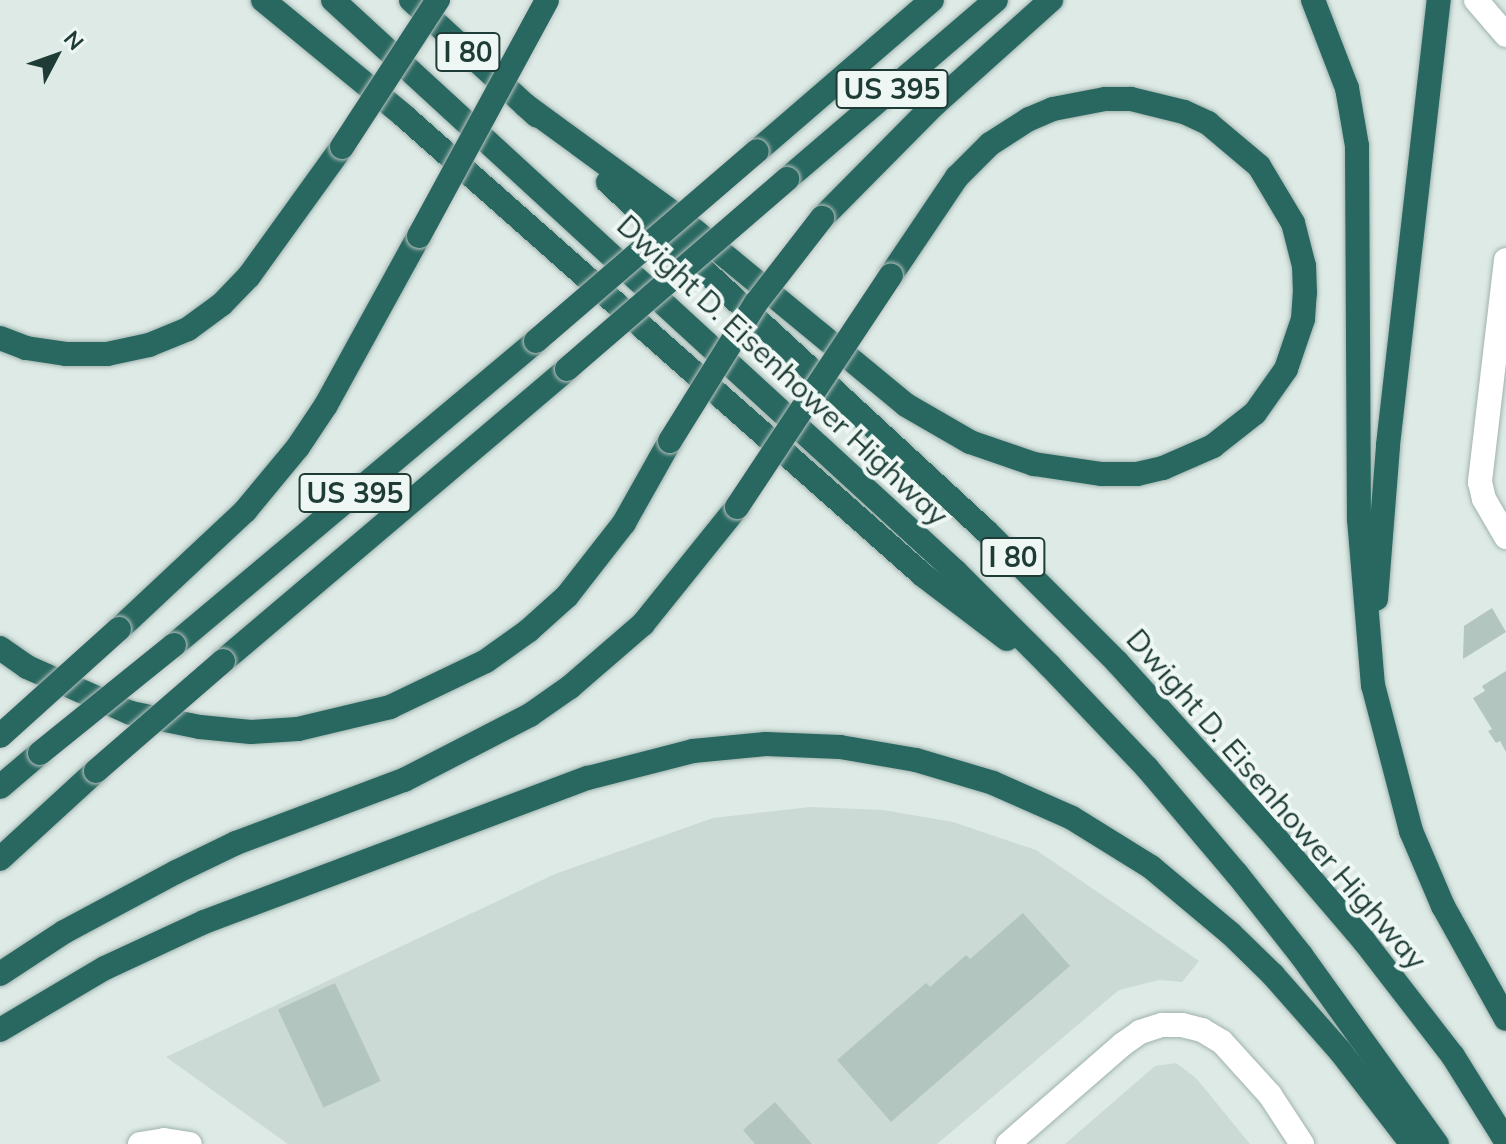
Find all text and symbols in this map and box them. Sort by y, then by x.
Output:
north arrow [16,16,96,96]
text: N [58,25,90,56]
road number: I 80 [434,28,502,76]
road number: US 395 [834,65,950,113]
street label: Dwight D. Eisenhower Highway [610,207,956,533]
road number: US 395 [297,469,413,517]
road number: I 80 [979,533,1047,581]
street label: Dwight D. Eisenhower Highway [1119,621,1435,977]

